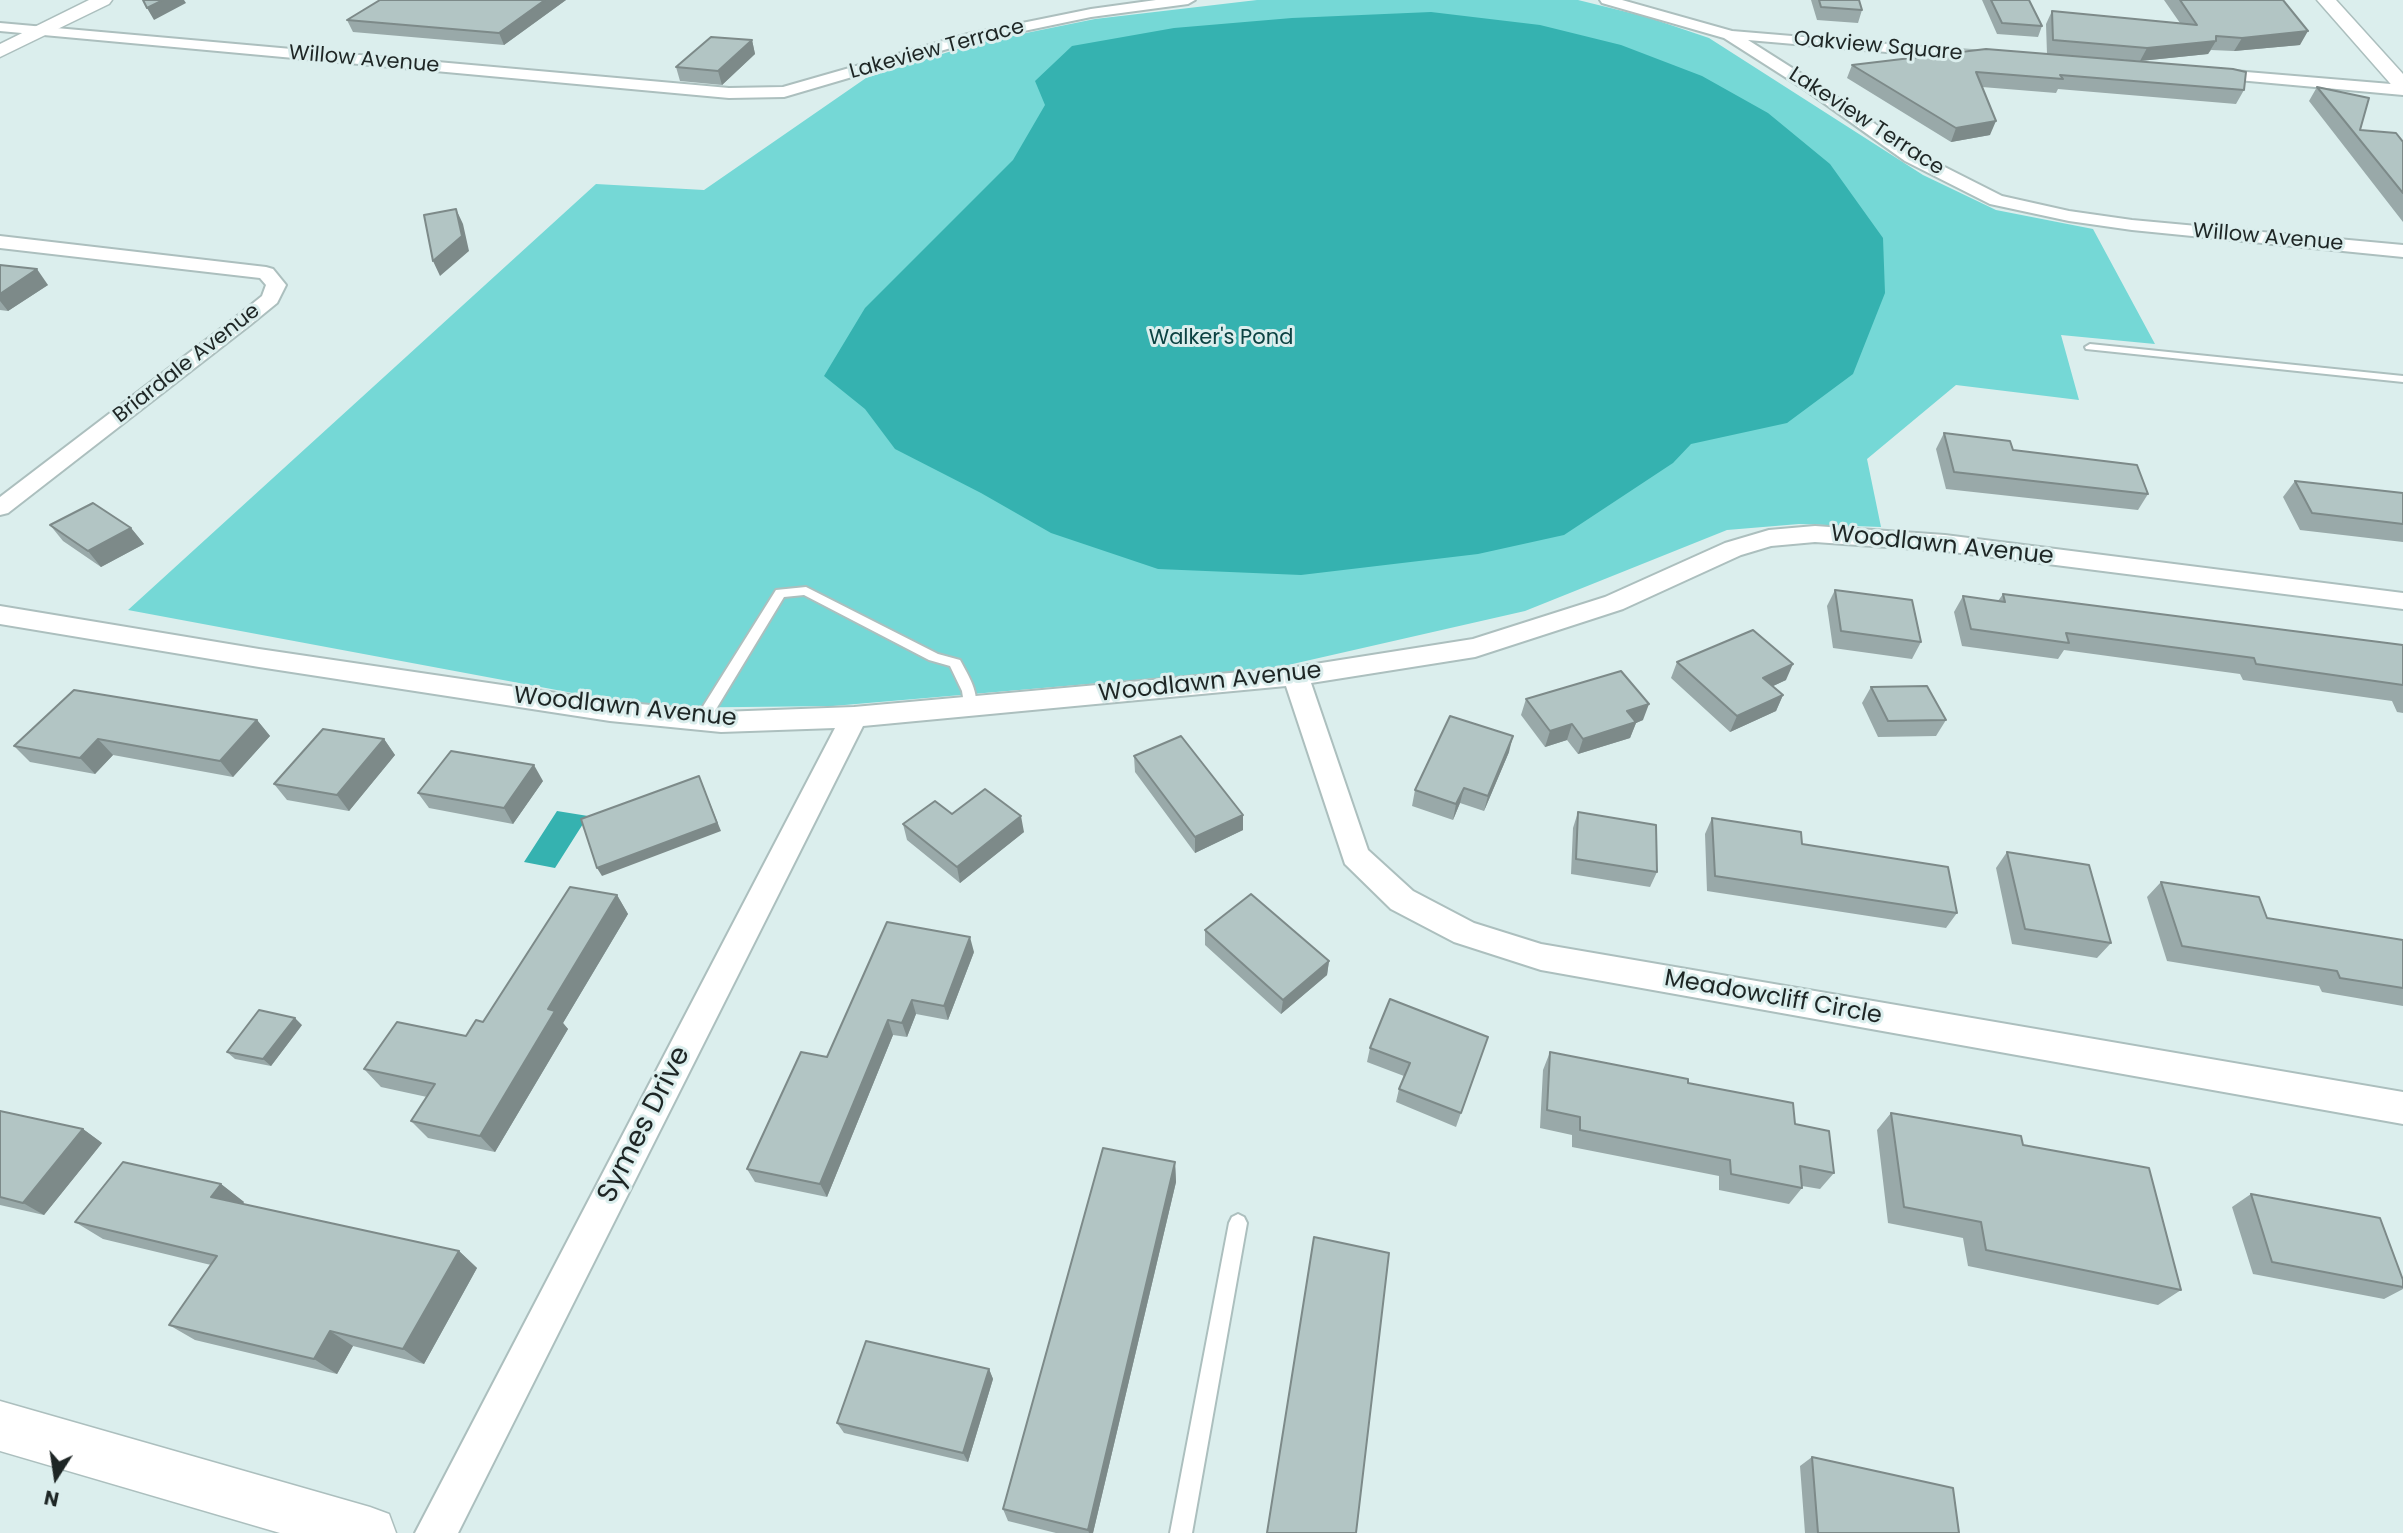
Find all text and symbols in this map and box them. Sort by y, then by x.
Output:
street label: Lakeview Terrace [847,15,1027,85]
street label: Oakview Square [1793,27,1963,67]
street label: Willow Avenue [288,41,440,79]
street label: Lakeview Terrace [1784,62,1948,182]
street label: Willow Avenue [2192,219,2344,257]
street label: Briardale Avenue [109,299,265,429]
park label: Walker's Pond [1149,326,1293,352]
street label: Woodlawn Avenue [1829,520,2055,572]
street label: Woodlawn Avenue [1097,657,1323,709]
street label: Woodlawn Avenue [512,682,738,734]
street label: Meadowcliff Circle [1662,965,1884,1031]
street label: Symes Drive [591,1041,699,1209]
north arrow [21,1442,91,1512]
text: N [42,1483,61,1513]

